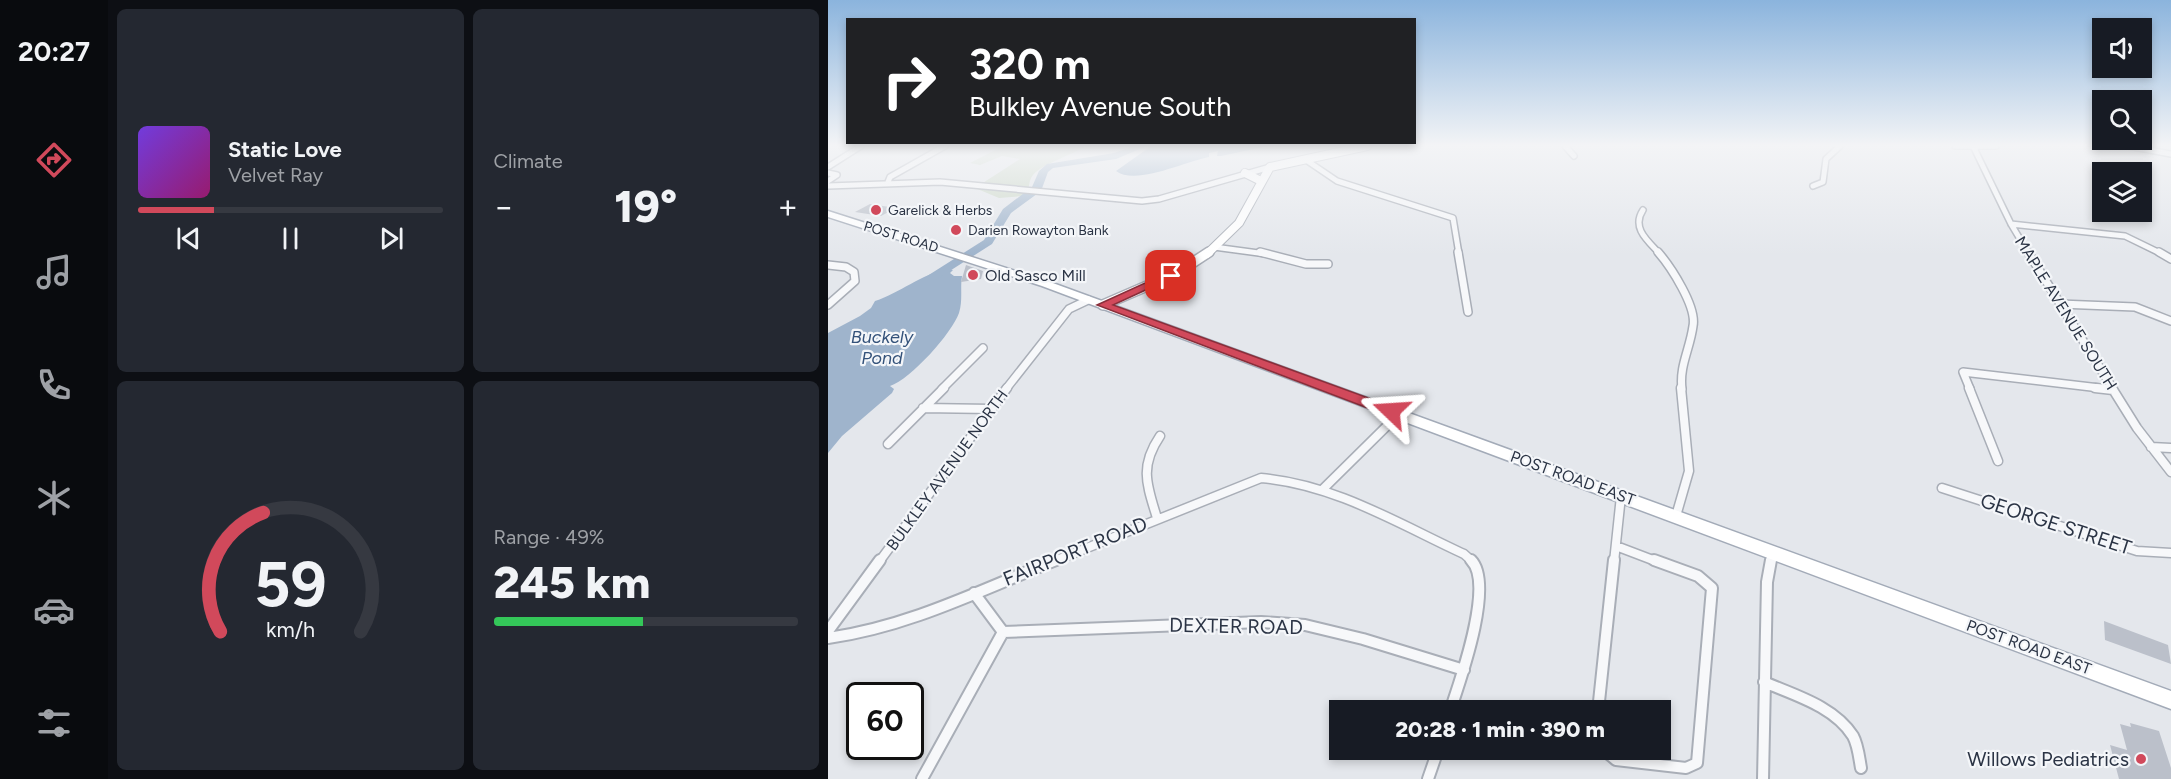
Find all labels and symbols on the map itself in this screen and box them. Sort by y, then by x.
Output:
place label: Garelick & Herbs [888,202,992,219]
marker: Garelick & Herbs [869,203,883,217]
street label: POST ROAD [861,218,941,256]
place label: Darien Rowayton Bank [968,222,1109,239]
marker: Darien Rowayton Bank [949,223,963,237]
street label: MAPLE AVENUE SOUTH [2011,233,2121,393]
pin [1145,250,1196,301]
place label: Old Sasco Mill [985,266,1086,285]
marker: Old Sasco Mill [966,268,980,282]
water label: Buckely Pond [851,326,915,369]
position arrow [1359,379,1423,443]
street label: BULKLEY AVENUE NORTH [882,386,1012,554]
street label: POST ROAD EAST [1508,447,1638,509]
street label: GEORGE STREET [1977,488,2135,560]
street label: FAIRPORT ROAD [999,511,1151,591]
street label: DEXTER ROAD [1169,613,1303,639]
street label: POST ROAD EAST [1964,616,2094,678]
speed limit sign: 60 [846,682,924,760]
place label: Willows Pediatrics [1967,747,2129,771]
marker: Willows Pediatrics [2134,752,2148,766]

